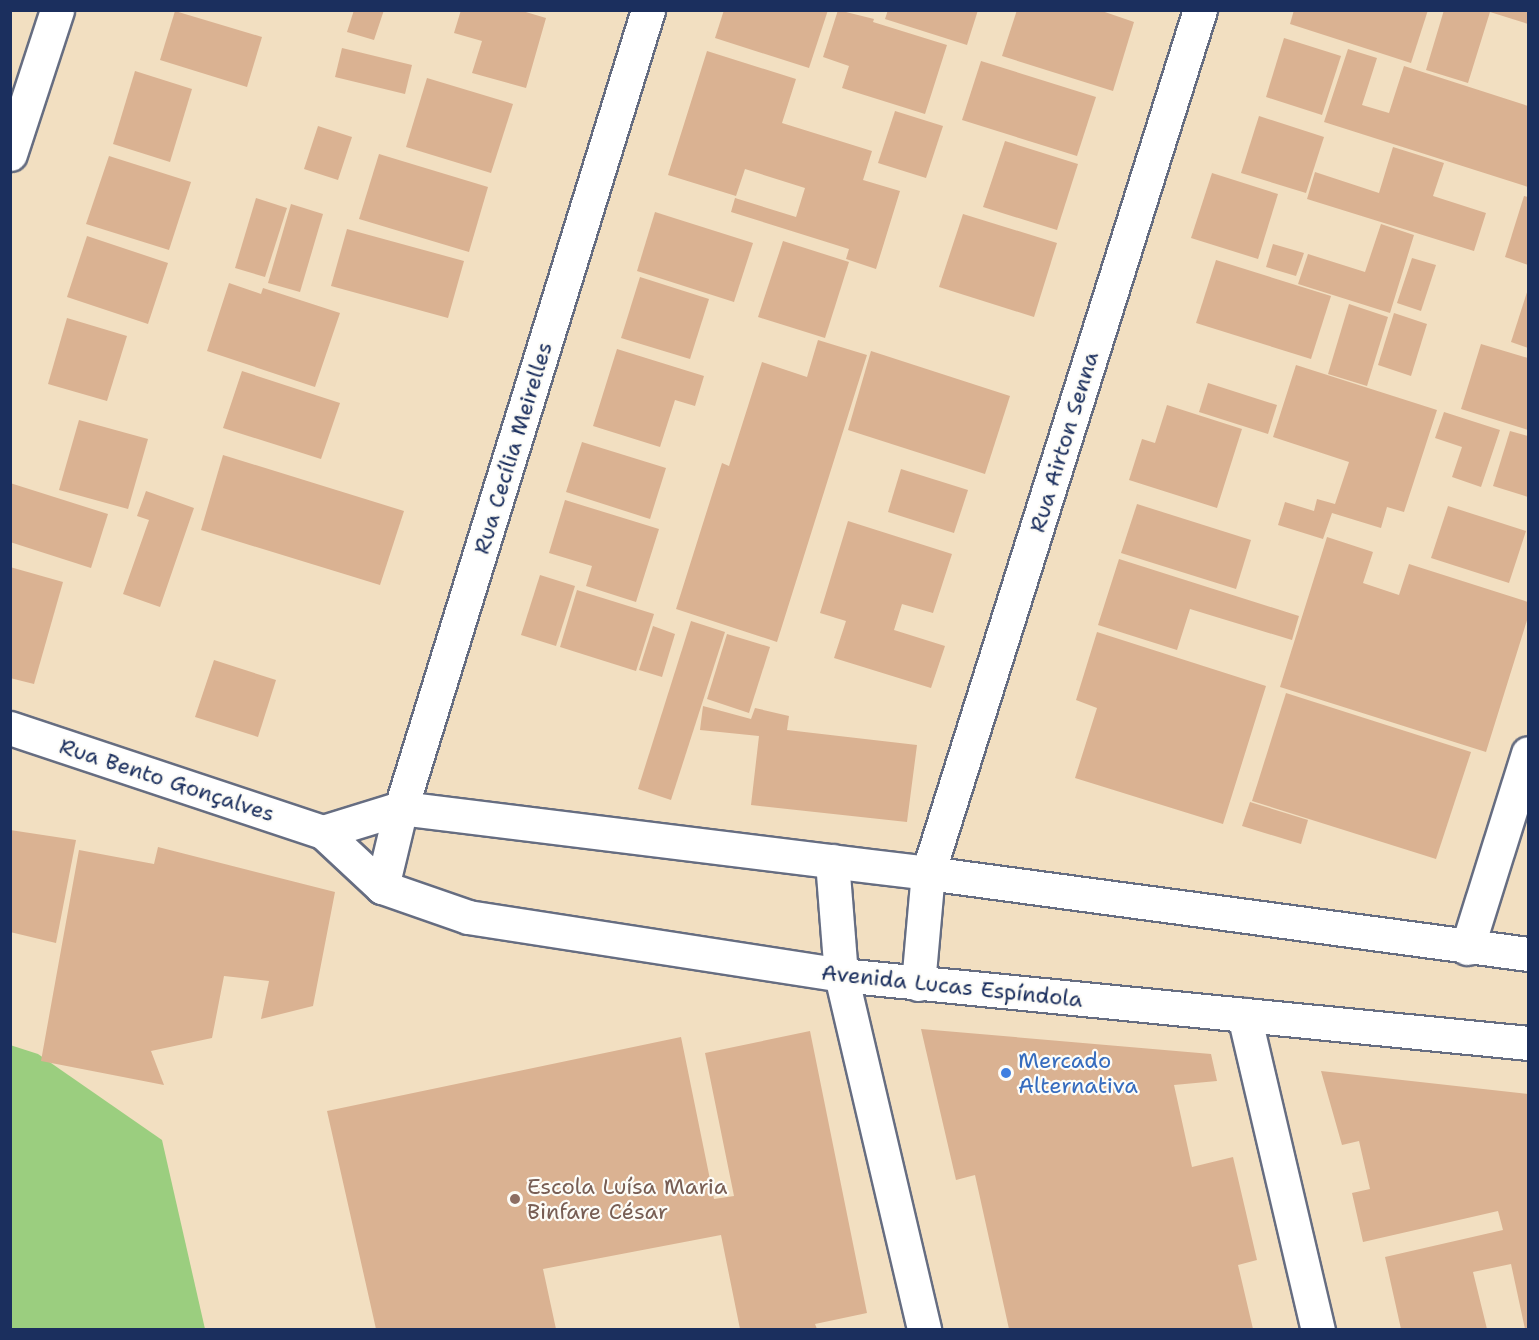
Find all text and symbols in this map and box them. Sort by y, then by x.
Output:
street label: Rua Cecília Meirelles [468,339,558,557]
street label: Rua Airton Senna [1024,348,1104,536]
street label: Rua Bento Gonçalves [56,733,278,827]
street label: Avenida Lucas Espíndola [820,959,1084,1013]
place label: Mercado Alternativa [1018,1047,1138,1098]
marker: Mercado Alternativa [999,1066,1013,1080]
place label: Escola Luísa Maria Binfare César [527,1173,727,1224]
marker: Escola Luísa Maria Binfare César [508,1192,522,1206]

